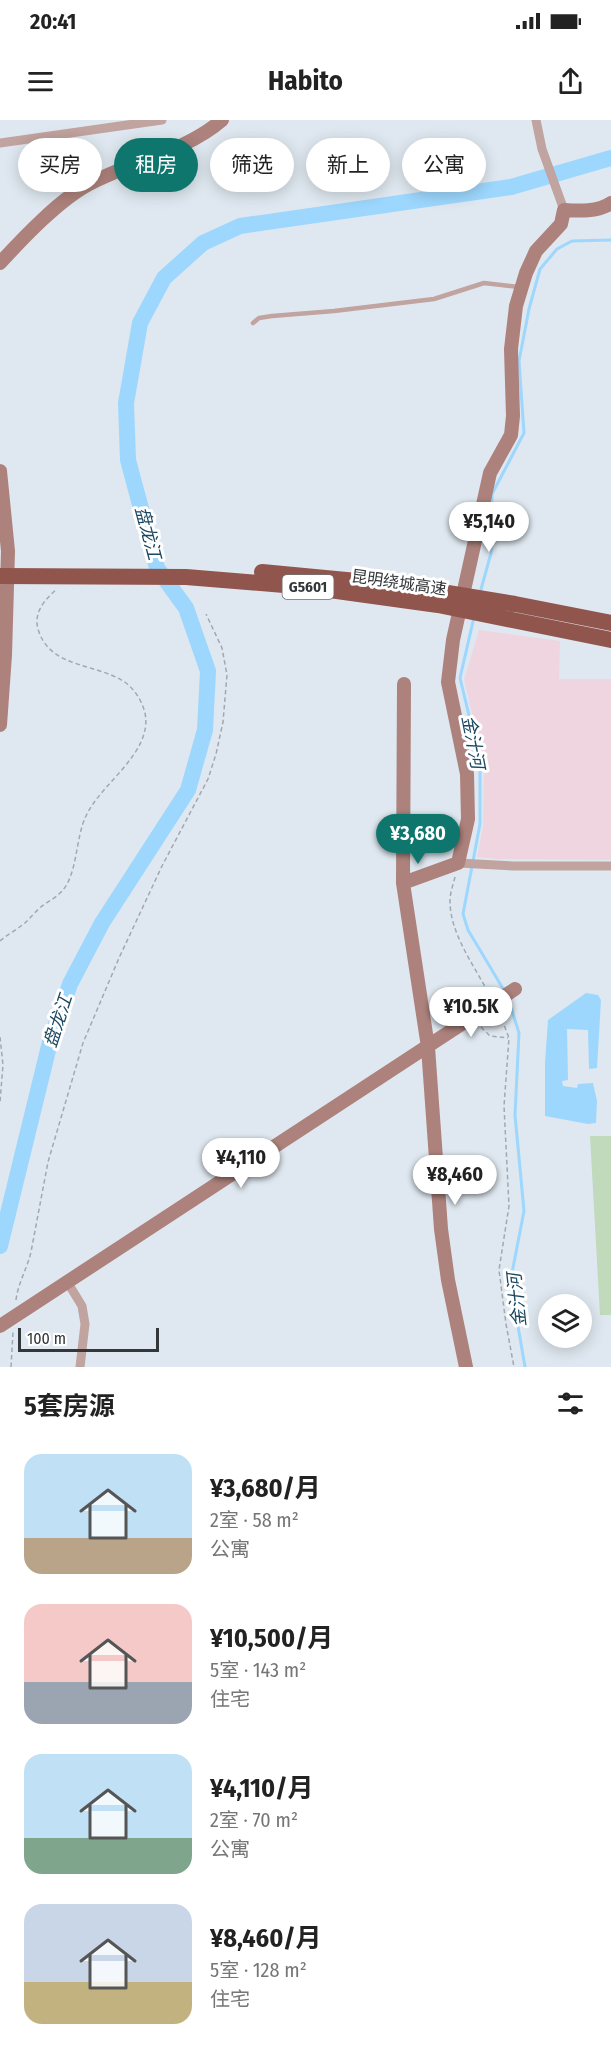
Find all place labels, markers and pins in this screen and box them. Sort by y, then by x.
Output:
pin: ¥5,140 [440,502,538,553]
pin: ¥3,680 [369,814,467,865]
pin: ¥10.5K [422,987,520,1038]
pin: ¥4,110 [192,1138,290,1189]
pin: ¥8,460 [406,1155,504,1206]

